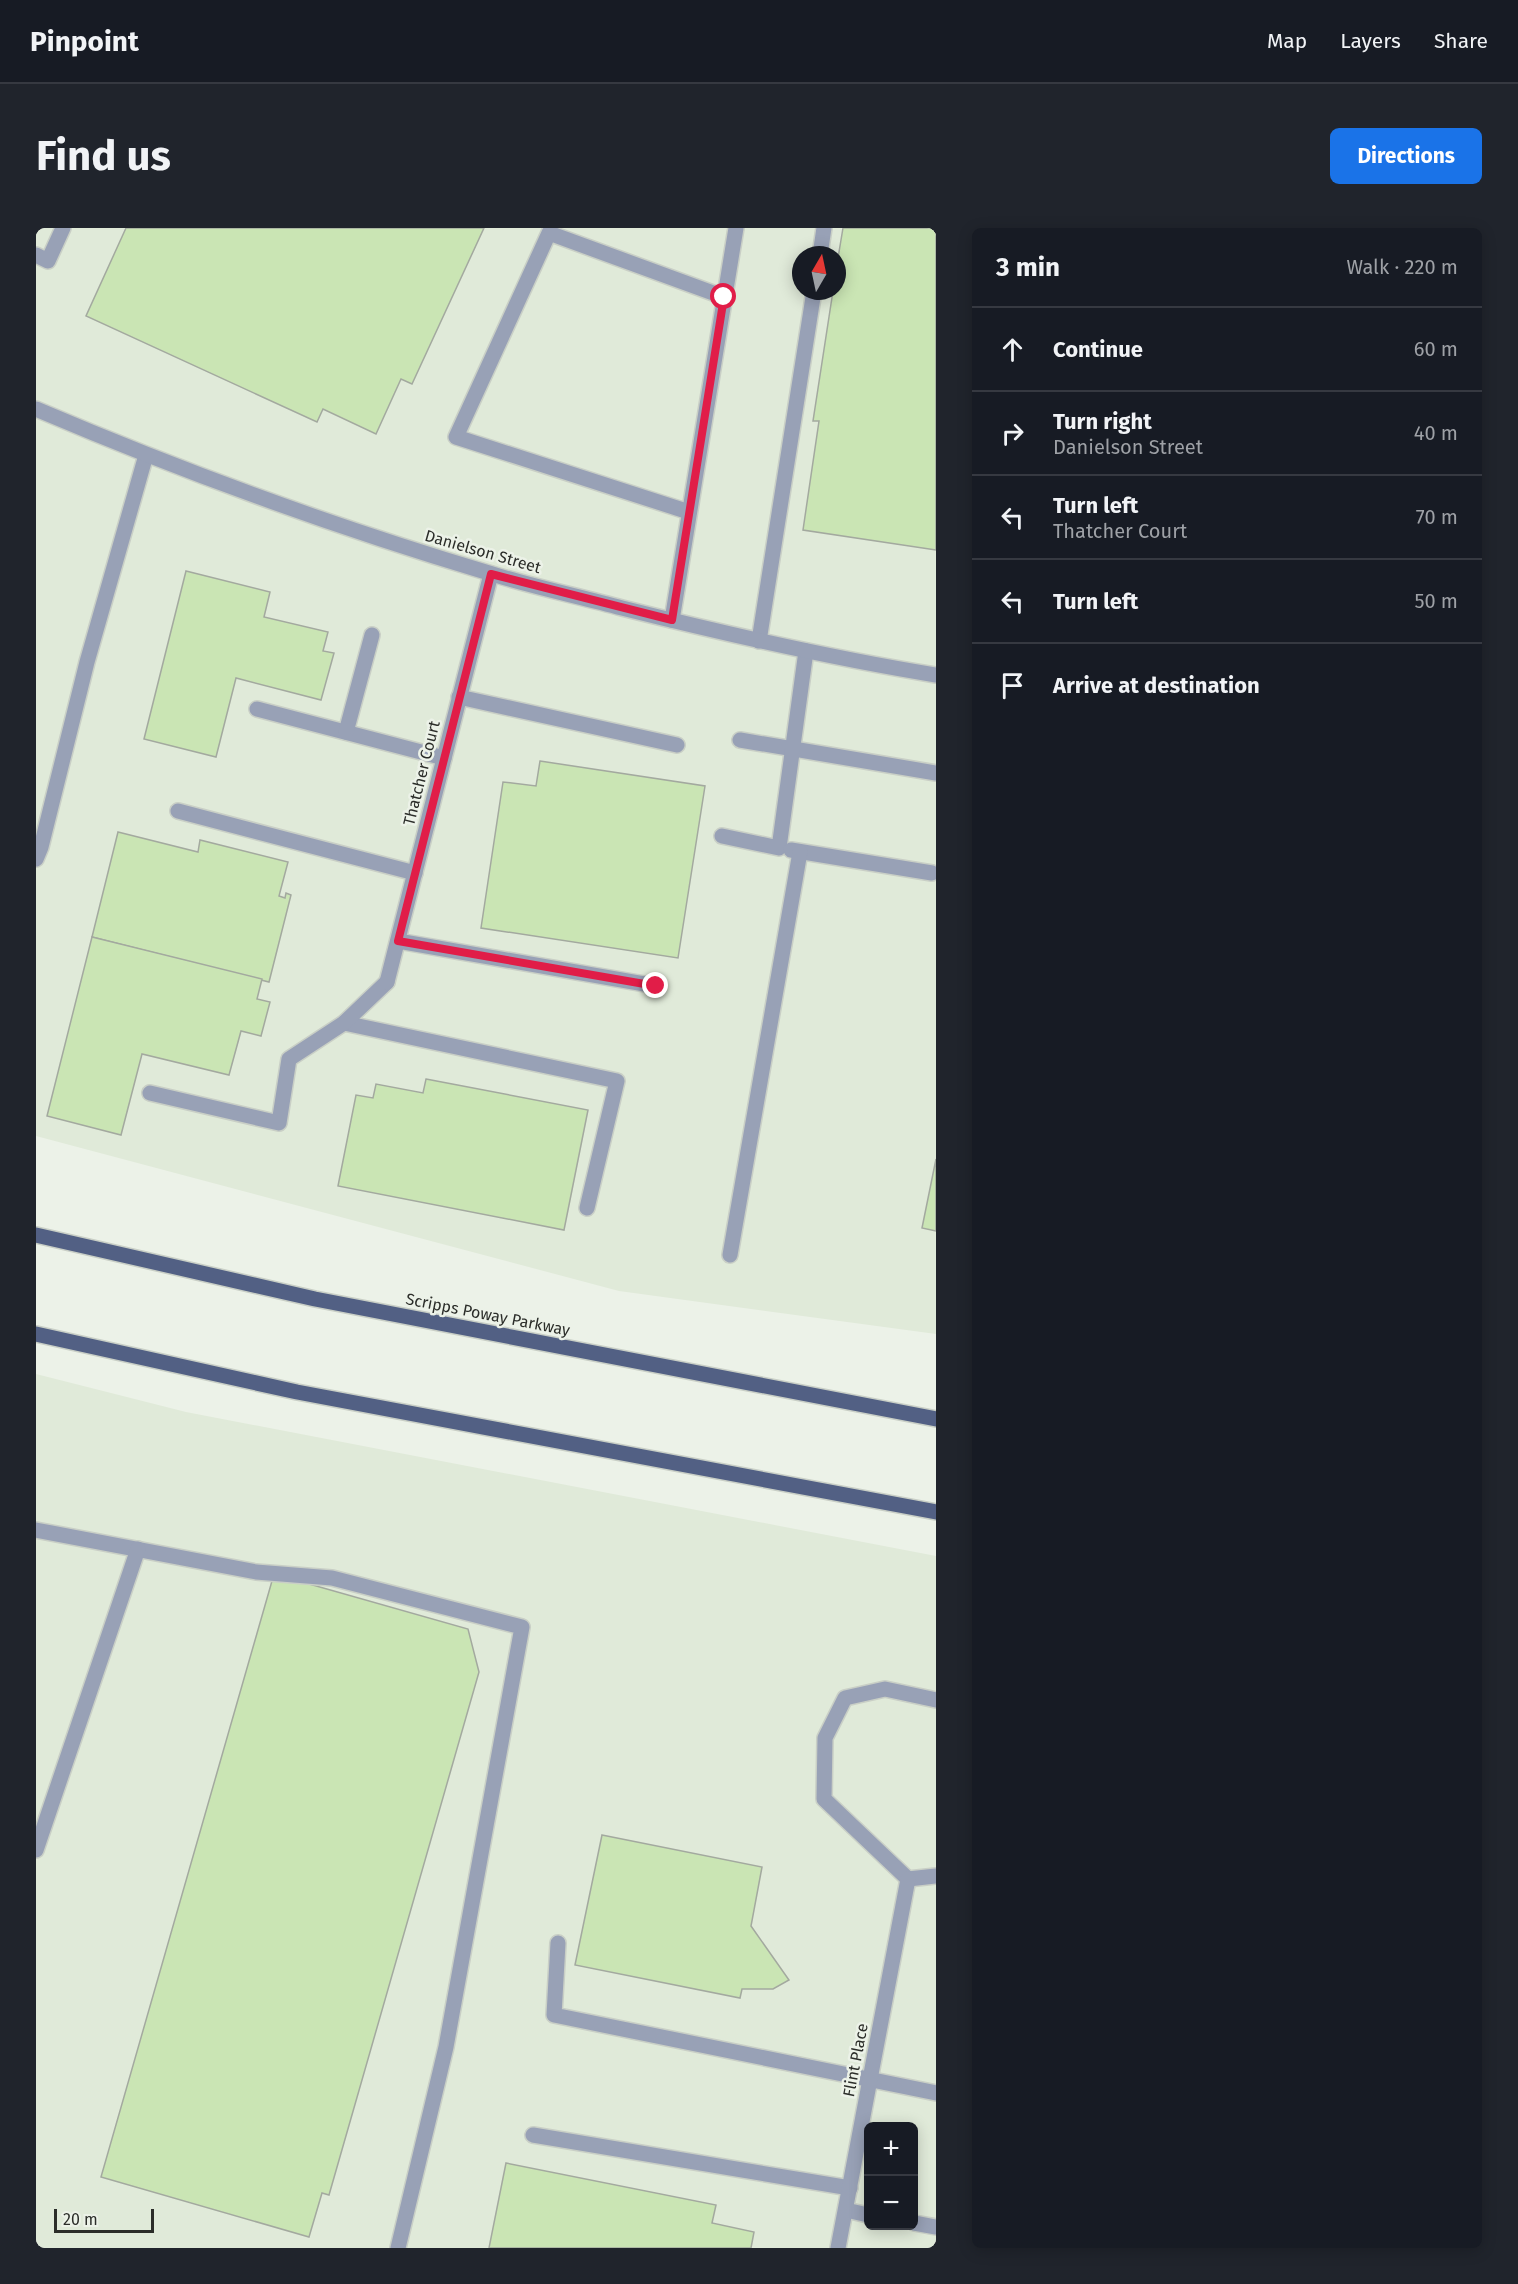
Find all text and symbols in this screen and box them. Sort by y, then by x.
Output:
text: Pinpoint [30,25,139,58]
text: Map [1267,28,1307,54]
text: Layers [1340,28,1401,54]
text: Share [1434,28,1488,54]
button: Directions [1330,128,1482,184]
text: Find us [36,131,171,181]
north arrow [792,246,846,300]
text: 3 min [996,252,1060,283]
text: Walk · 220 m [1347,255,1458,279]
route start [710,283,736,309]
icon: ahead [996,333,1029,366]
text: Continue [1053,336,1143,363]
text: 60 m [1414,337,1458,361]
text: Turn right [1053,408,1152,435]
icon: right [996,417,1029,450]
text: 40 m [1414,421,1458,445]
text: Danielson Street [1053,435,1203,459]
text: Turn left [1053,492,1138,519]
icon: left [996,501,1029,534]
text: 70 m [1416,505,1458,529]
text: Thatcher Court [1053,519,1187,543]
street label: Danielson Street [423,526,543,577]
icon: left [996,585,1029,618]
text: Turn left [1053,588,1138,615]
text: 50 m [1414,589,1458,613]
icon: arrive [996,669,1029,702]
text: Arrive at destination [1053,672,1260,699]
street label: Thatcher Court [399,719,444,827]
route end [642,972,668,998]
street label: Scripps Poway Parkway [404,1289,572,1340]
street label: Flint Place [839,2022,872,2099]
map controls [864,2122,918,2230]
button: + [864,2122,918,2176]
button: − [864,2176,918,2230]
scale bar [54,2206,154,2234]
text: 20 m [63,2210,98,2229]

